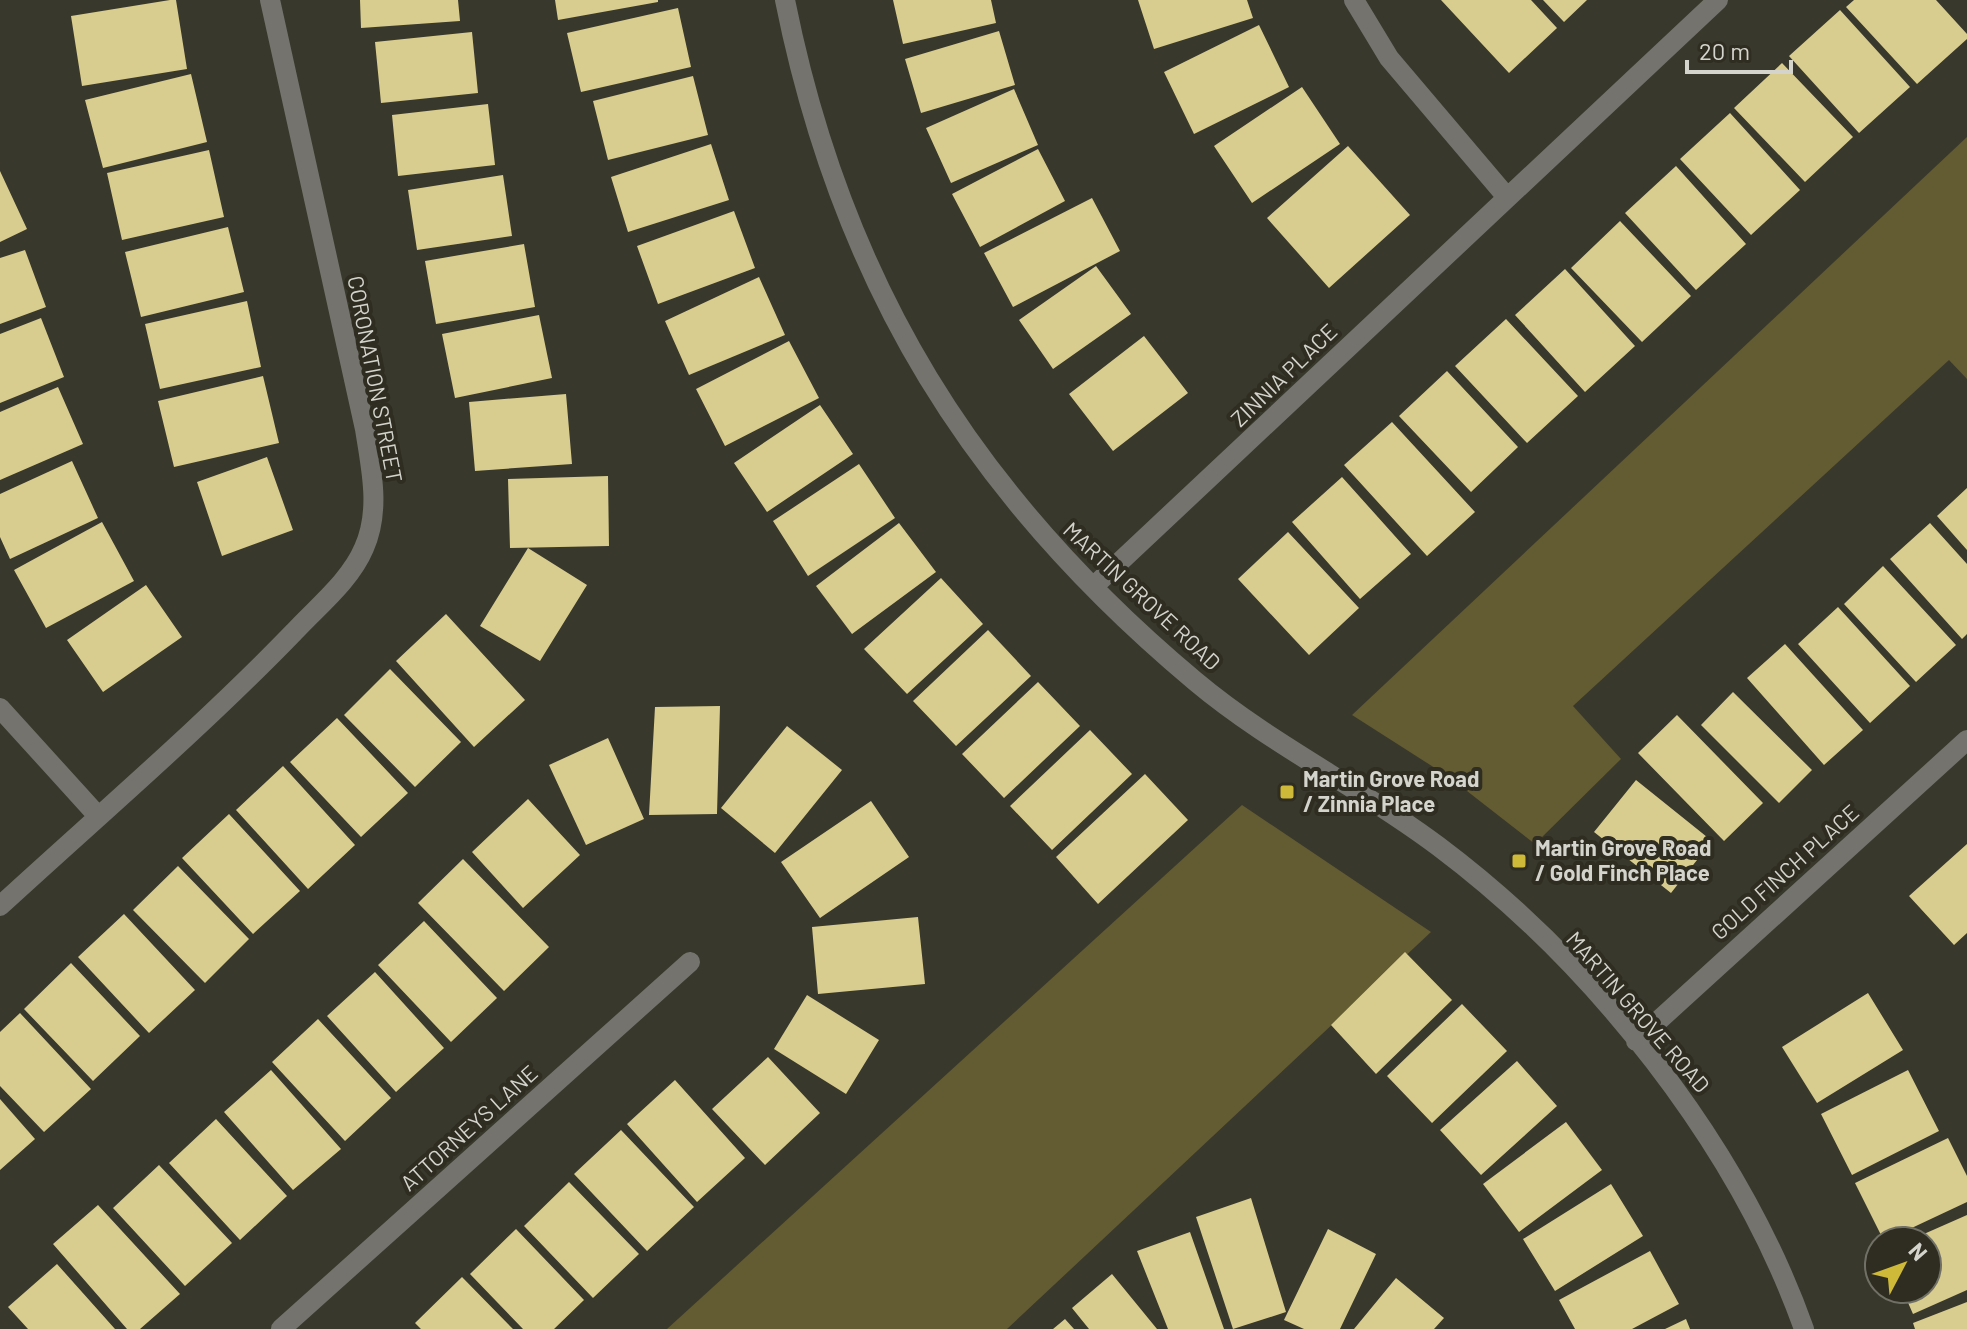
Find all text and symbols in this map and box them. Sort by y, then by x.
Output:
scale bar [1687,24,1791,74]
text: 20 m [1699,36,1750,65]
street label: CORONATION STREET [343,273,409,484]
street label: ZINNIA PLACE [1225,317,1342,431]
street label: MARTIN GROVE ROAD [1059,516,1226,675]
place label: Martin Grove Road / Zinnia Place [1303,765,1479,816]
marker: Martin Grove Road / Zinnia Place [1278,783,1296,801]
street label: GOLD FINCH PLACE [1705,798,1863,944]
place label: Martin Grove Road / Gold Finch Place [1535,834,1711,885]
marker: Martin Grove Road / Gold Finch Place [1510,852,1528,870]
street label: MARTIN GROVE ROAD [1562,925,1716,1097]
street label: ATTORNEYS LANE [395,1059,542,1195]
north arrow [1863,1225,1943,1305]
text: N [1904,1237,1933,1265]

